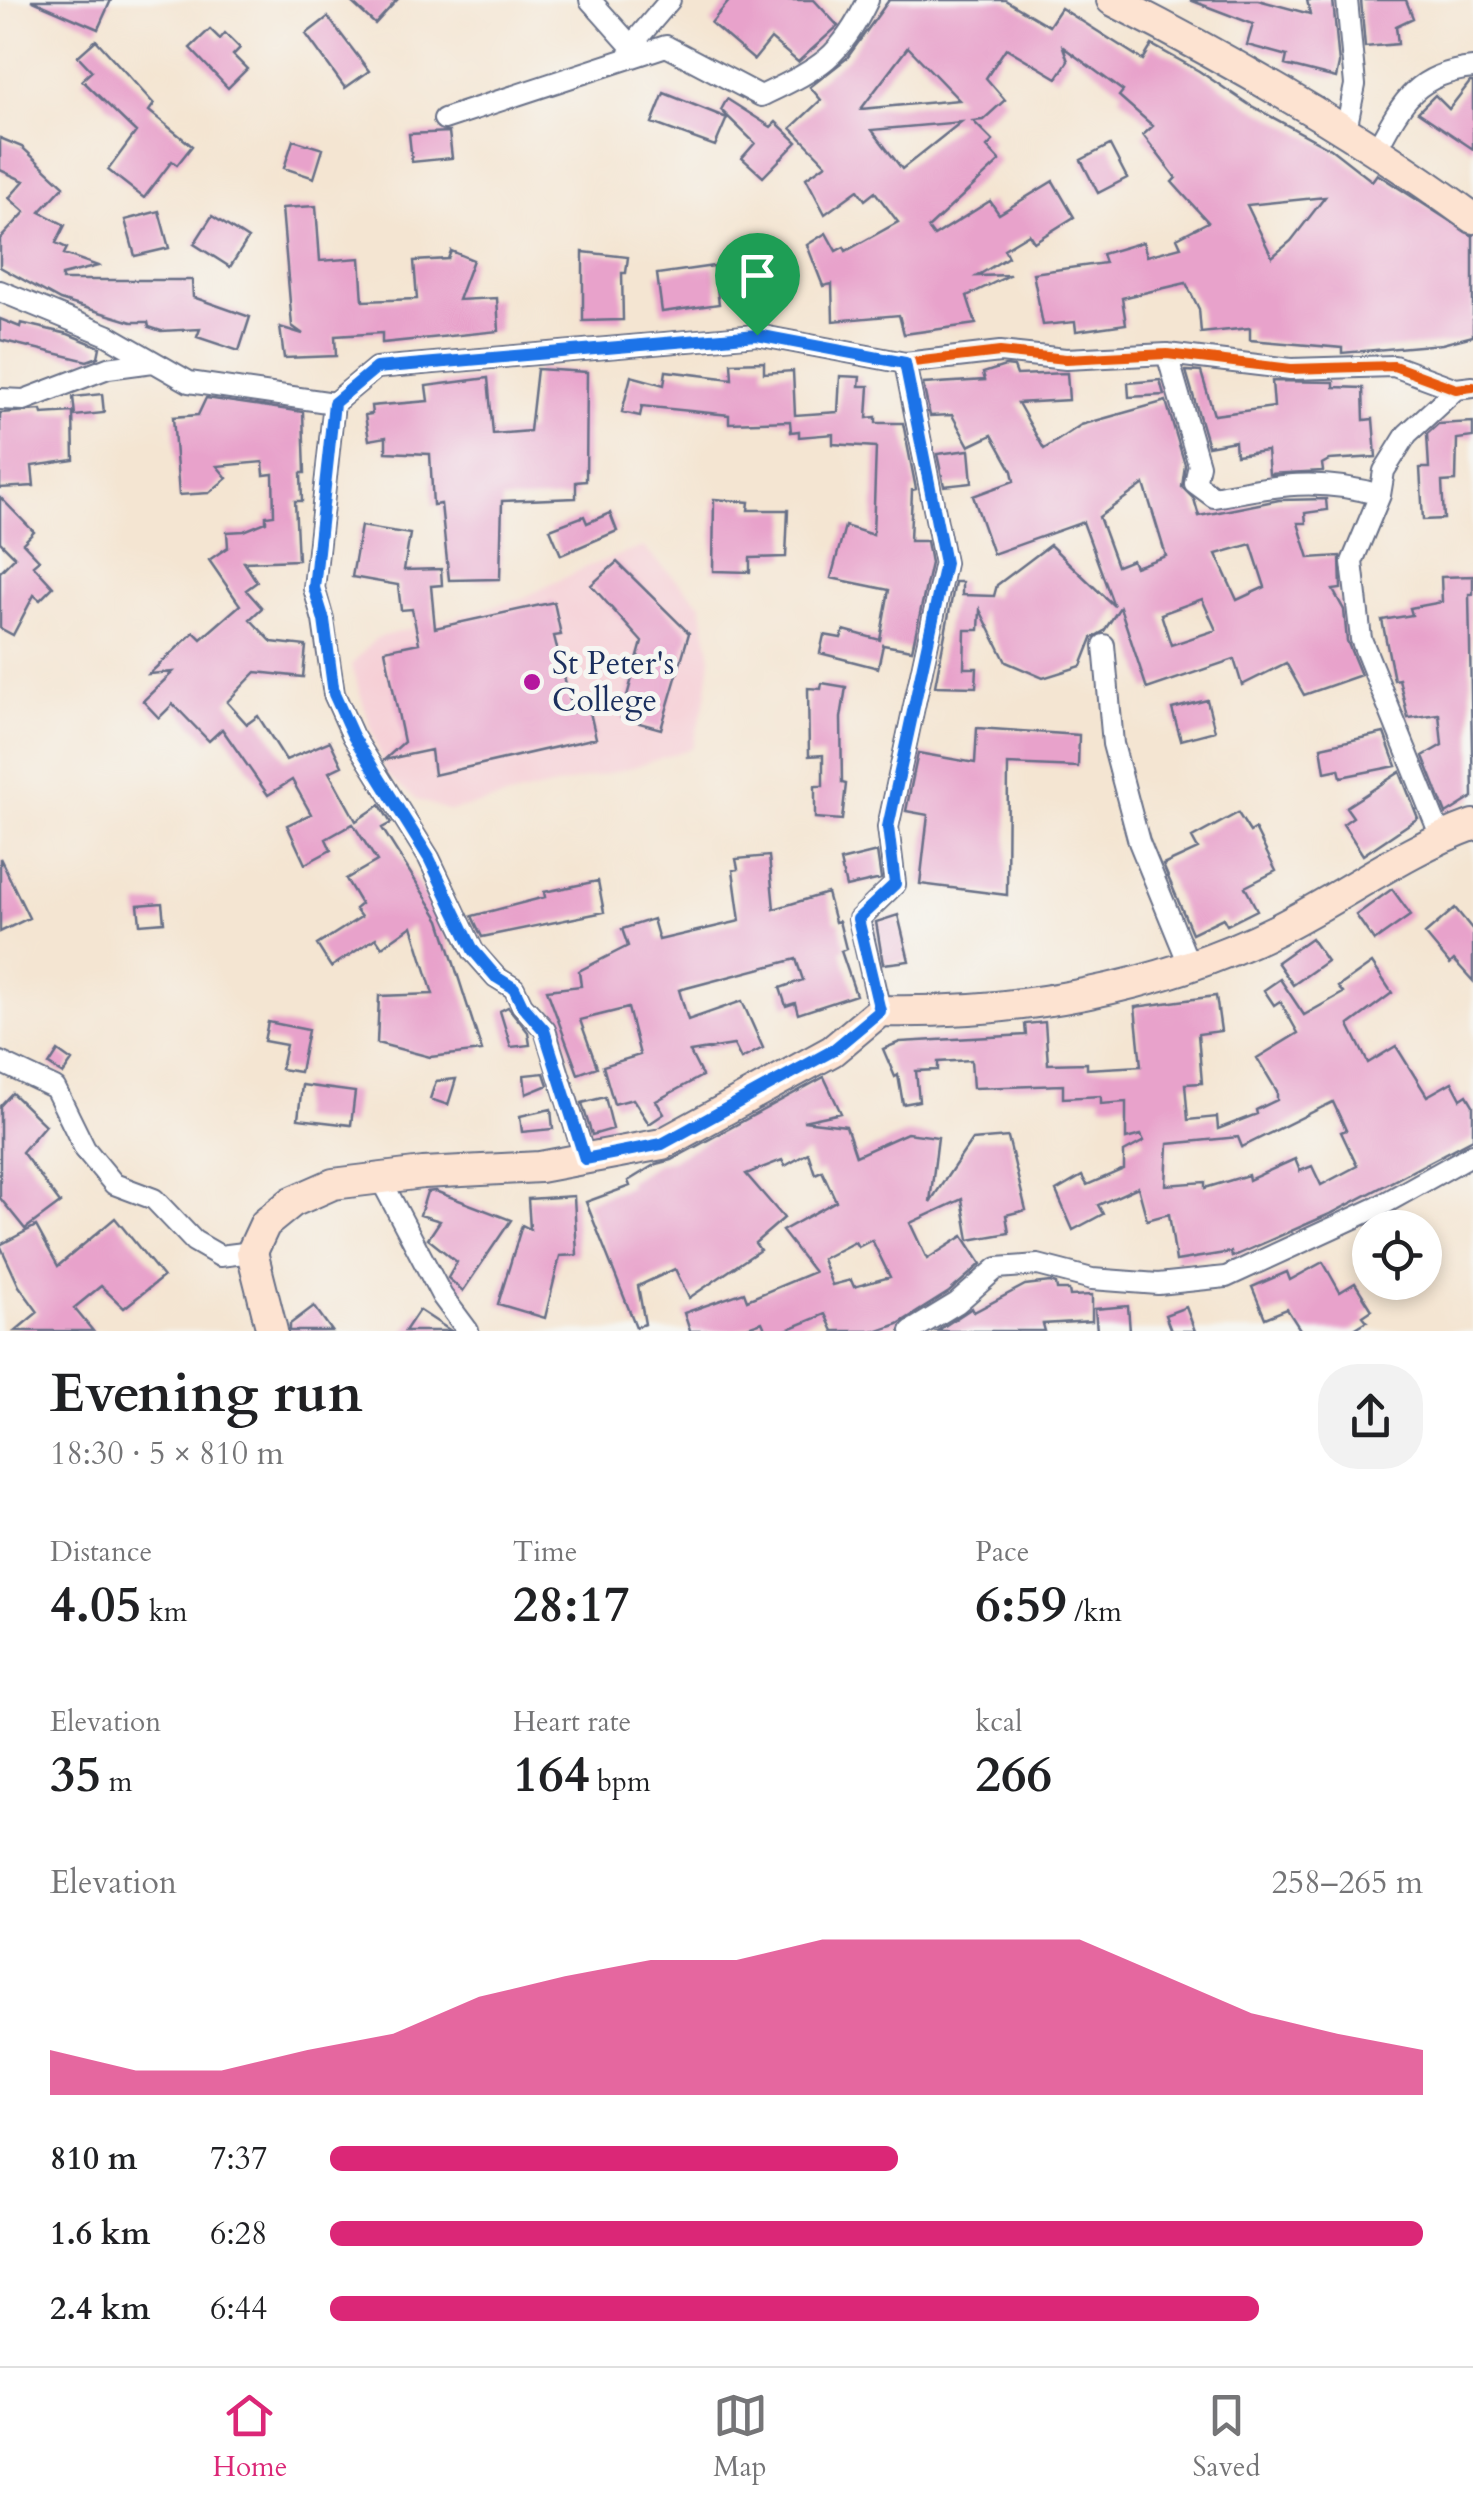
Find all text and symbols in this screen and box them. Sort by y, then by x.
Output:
pin [715,233,800,336]
icon: arrive [730,248,785,303]
place label: St Peter's College [552,642,674,723]
marker: St Peter's College [521,671,543,693]
map controls [1352,1210,1442,1300]
button: locate [1352,1210,1442,1300]
text: Evening run [50,1357,363,1431]
button: share [1318,1364,1423,1469]
text: 18:30 · 5 × 810 m [50,1432,284,1476]
text: Distance [50,1533,152,1571]
text: Time [513,1533,577,1571]
text: Pace [975,1533,1029,1571]
text: 4.05 [50,1571,141,1639]
text: 28:17 [513,1571,630,1639]
text: 6:59 [975,1571,1067,1639]
text: km [141,1593,188,1631]
text: /km [1067,1593,1122,1631]
text: Elevation [50,1703,161,1741]
text: Heart rate [513,1703,631,1741]
text: kcal [975,1703,1022,1741]
text: 35 [50,1741,101,1809]
text: 164 [513,1741,590,1809]
text: 266 [975,1741,1052,1809]
text: m [101,1763,132,1801]
text: bpm [590,1763,651,1801]
text: Elevation [50,1861,177,1905]
text: 258–265 m [1271,1861,1423,1905]
text: 810 m [50,2137,137,2181]
text: 7:37 [210,2137,267,2181]
text: 1.6 km [50,2212,150,2256]
text: 6:28 [210,2212,267,2256]
text: 2.4 km [50,2287,150,2331]
text: 6:44 [210,2287,267,2331]
tab: Home [213,2388,287,2486]
tab: Map [713,2388,768,2486]
tab: Saved [1193,2388,1260,2486]

